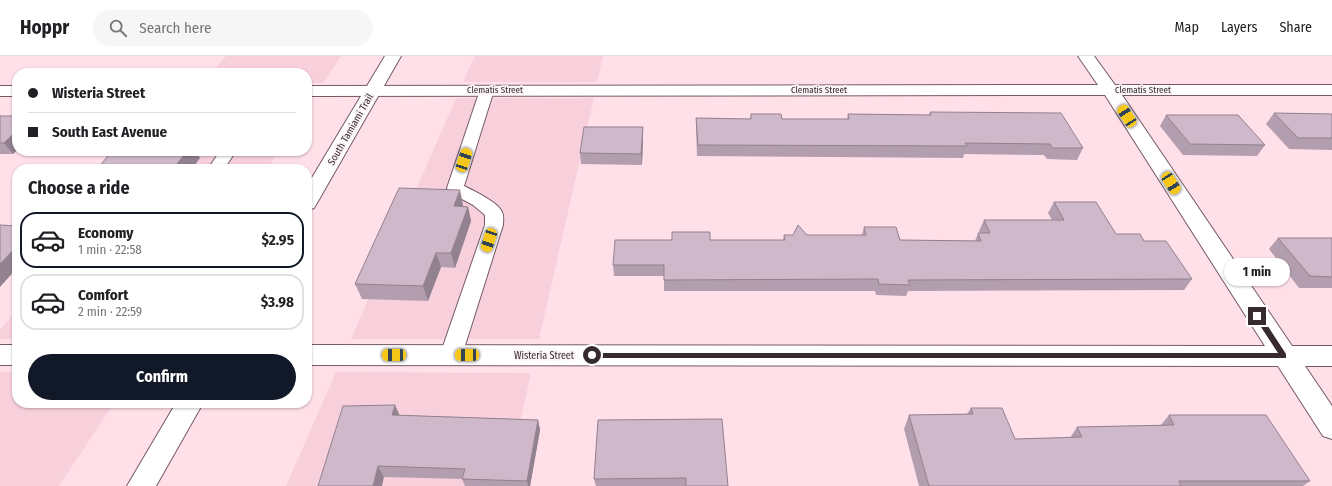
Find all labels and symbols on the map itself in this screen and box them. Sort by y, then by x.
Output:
street label: Clematis Street [467,85,523,95]
street label: Clematis Street [791,85,847,95]
street label: Clematis Street [1115,85,1171,95]
street label: South Tamiami Trail [326,91,376,167]
car [1115,103,1139,129]
car [455,147,473,173]
car [1159,170,1183,196]
car [480,227,498,253]
callout: 1 min [1224,258,1290,286]
route end [1248,307,1266,325]
route start [583,346,601,364]
car [382,349,406,361]
car [455,349,479,361]
street label: Wisteria Street [514,350,575,362]

